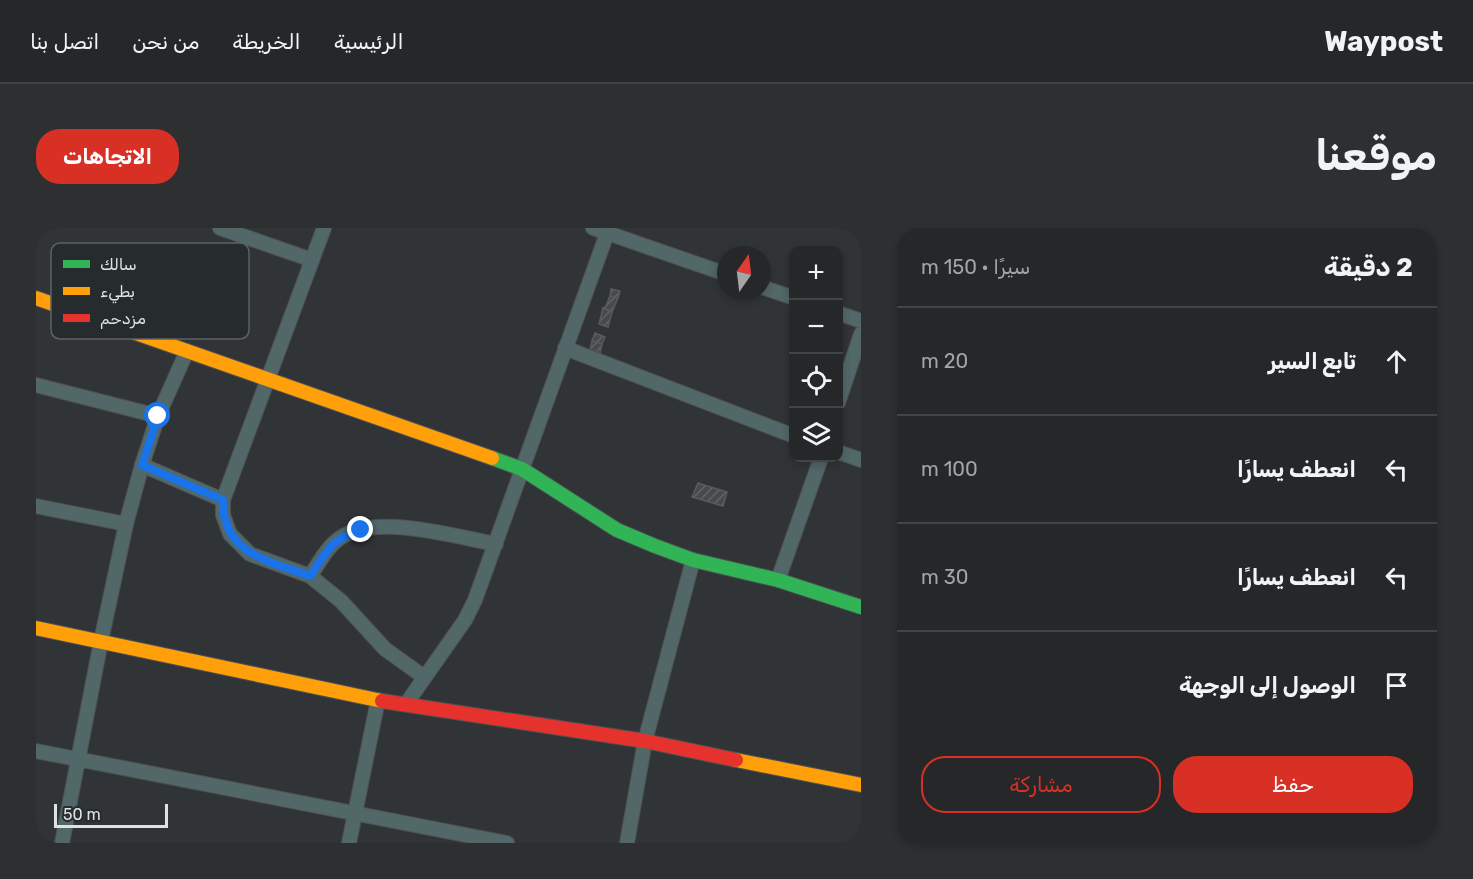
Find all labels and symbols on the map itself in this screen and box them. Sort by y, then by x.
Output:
legend [51,243,249,339]
north arrow [717,246,771,300]
text: سالك [100,255,137,274]
text: بطيء [100,282,135,304]
text: مزدحم [100,309,146,329]
route start [144,402,170,428]
route end [347,516,373,542]
scale bar [54,801,168,828]

